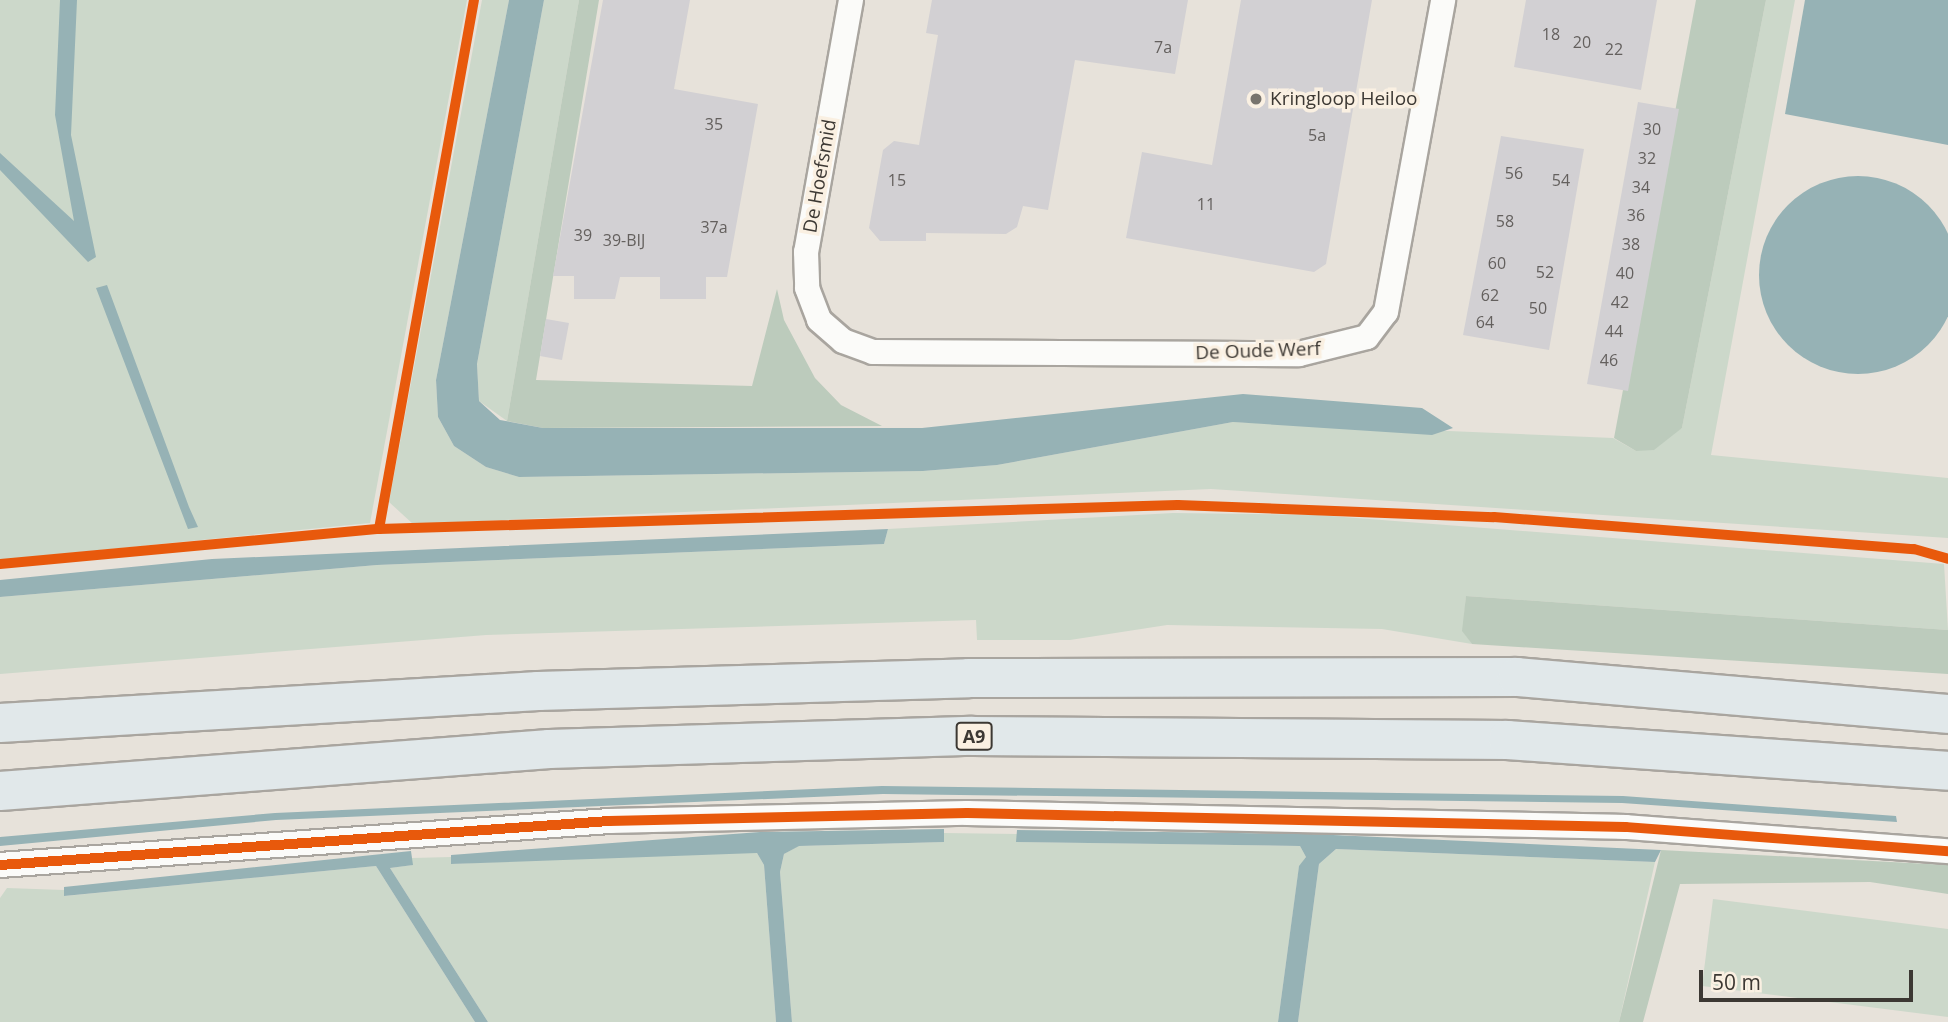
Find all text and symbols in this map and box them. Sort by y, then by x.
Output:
house number: 18 [1542,24,1560,44]
house number: 20 [1573,32,1591,52]
house number: 7a [1154,37,1172,57]
house number: 22 [1605,39,1623,59]
place label: Kringloop Heiloo [1270,88,1418,110]
marker: Kringloop Heiloo [1248,91,1264,107]
house number: 35 [705,114,723,134]
street label: De Hoefsmid [799,117,841,235]
house number: 30 [1643,119,1661,139]
house number: 5a [1308,125,1326,145]
house number: 32 [1638,148,1656,168]
house number: 56 [1505,163,1523,183]
house number: 15 [888,170,906,190]
house number: 54 [1552,170,1570,190]
house number: 34 [1632,177,1650,197]
house number: 11 [1197,194,1215,214]
house number: 36 [1627,205,1645,225]
house number: 58 [1496,211,1514,231]
house number: 37a [700,217,728,237]
house number: 39 [574,225,592,245]
house number: 39-BIJ [603,230,645,250]
house number: 38 [1622,234,1640,254]
house number: 60 [1488,253,1506,273]
house number: 52 [1536,262,1554,282]
house number: 40 [1616,263,1634,283]
house number: 62 [1481,285,1499,305]
house number: 42 [1611,292,1629,312]
house number: 50 [1529,298,1547,318]
house number: 64 [1476,312,1494,332]
house number: 44 [1605,321,1623,341]
street label: De Oude Werf [1195,337,1321,365]
house number: 46 [1600,350,1618,370]
road number: A9 [955,722,993,750]
scale bar [1703,956,1916,1000]
text: 50 m [1712,968,1761,996]

